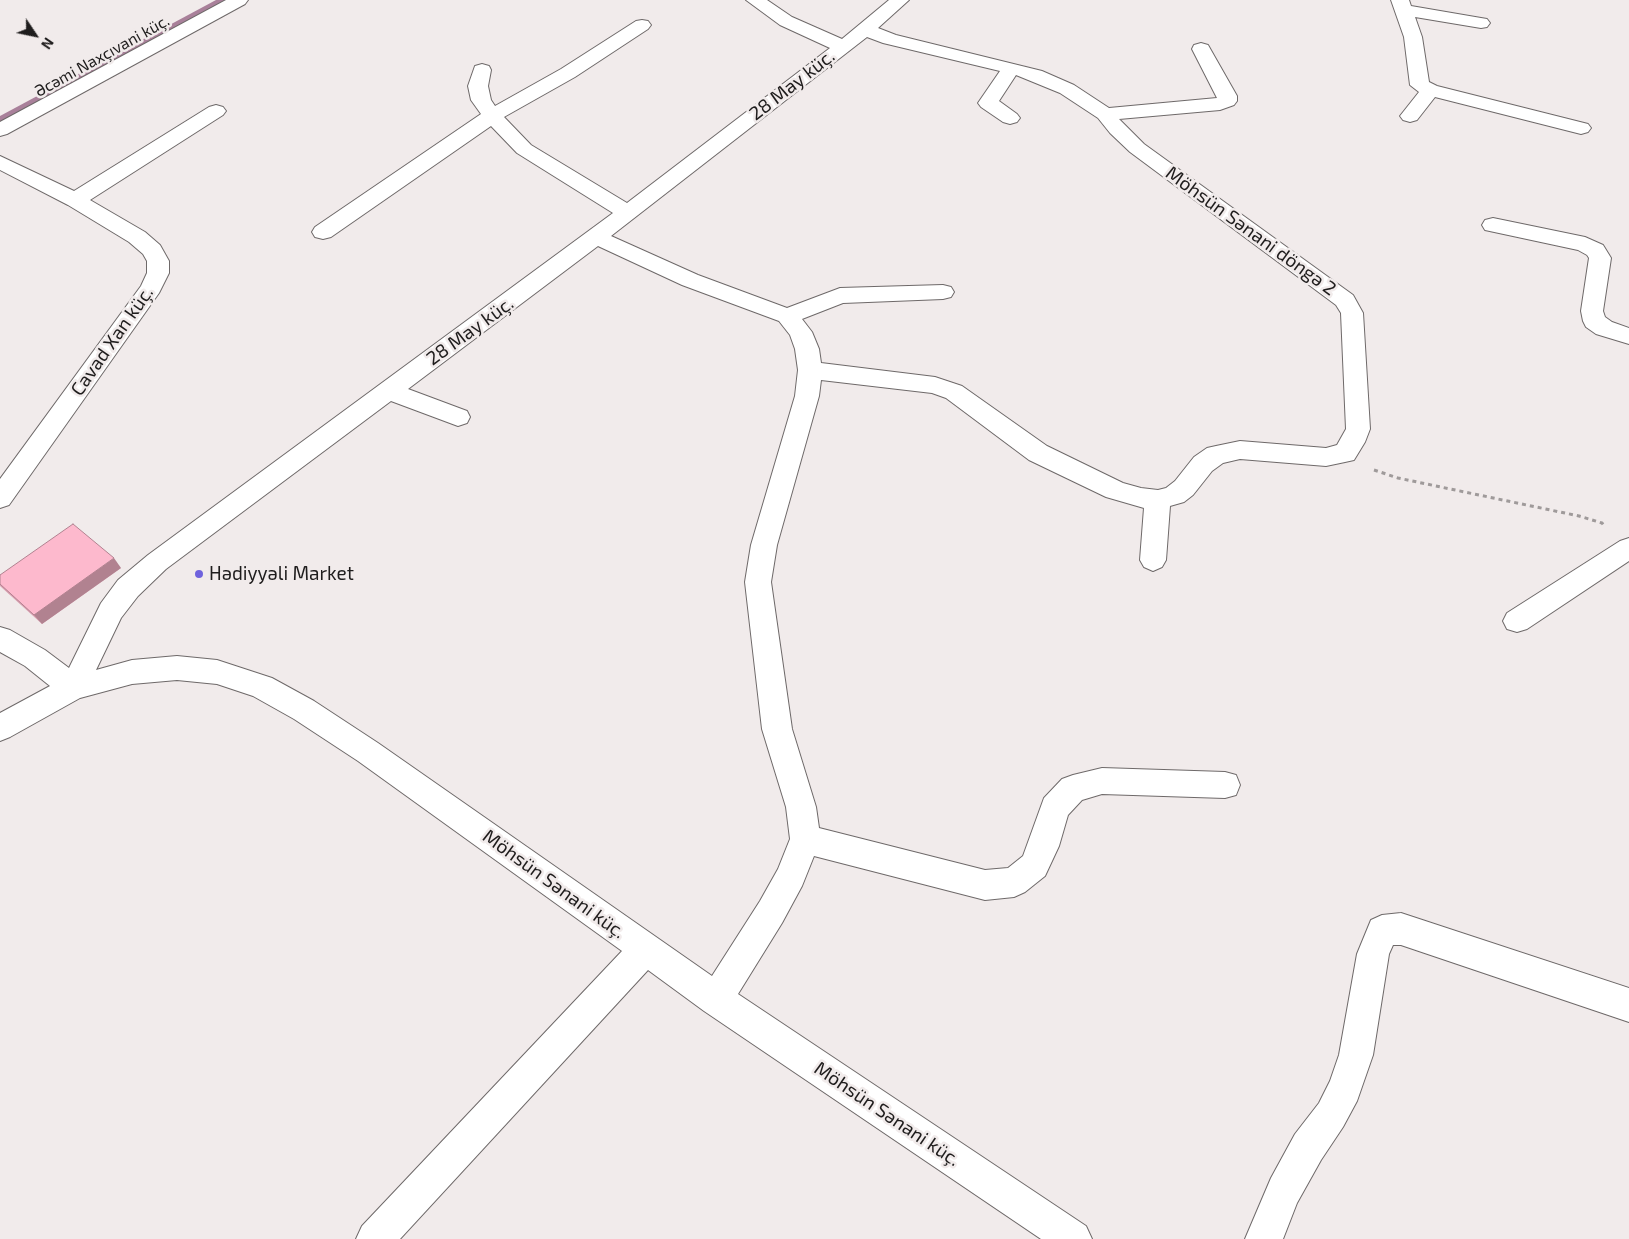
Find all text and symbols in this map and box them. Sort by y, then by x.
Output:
north arrow [10,10,60,60]
street label: Əcəmi Naxçıvani küç. [31,11,173,101]
street label: 28 May küç. [745,45,839,125]
street label: Möhsün Sənani döngə 2 [1161,162,1341,300]
street label: Cavad Xan küç. [66,282,158,400]
street label: 28 May küç. [422,292,518,370]
place label: Hədiyyəli Market [209,563,354,585]
marker: Hədiyyəli Market [193,568,205,580]
street label: Möhsün Sənani küç. [478,825,630,943]
street label: Möhsün Sənani küç. [810,1057,964,1171]

